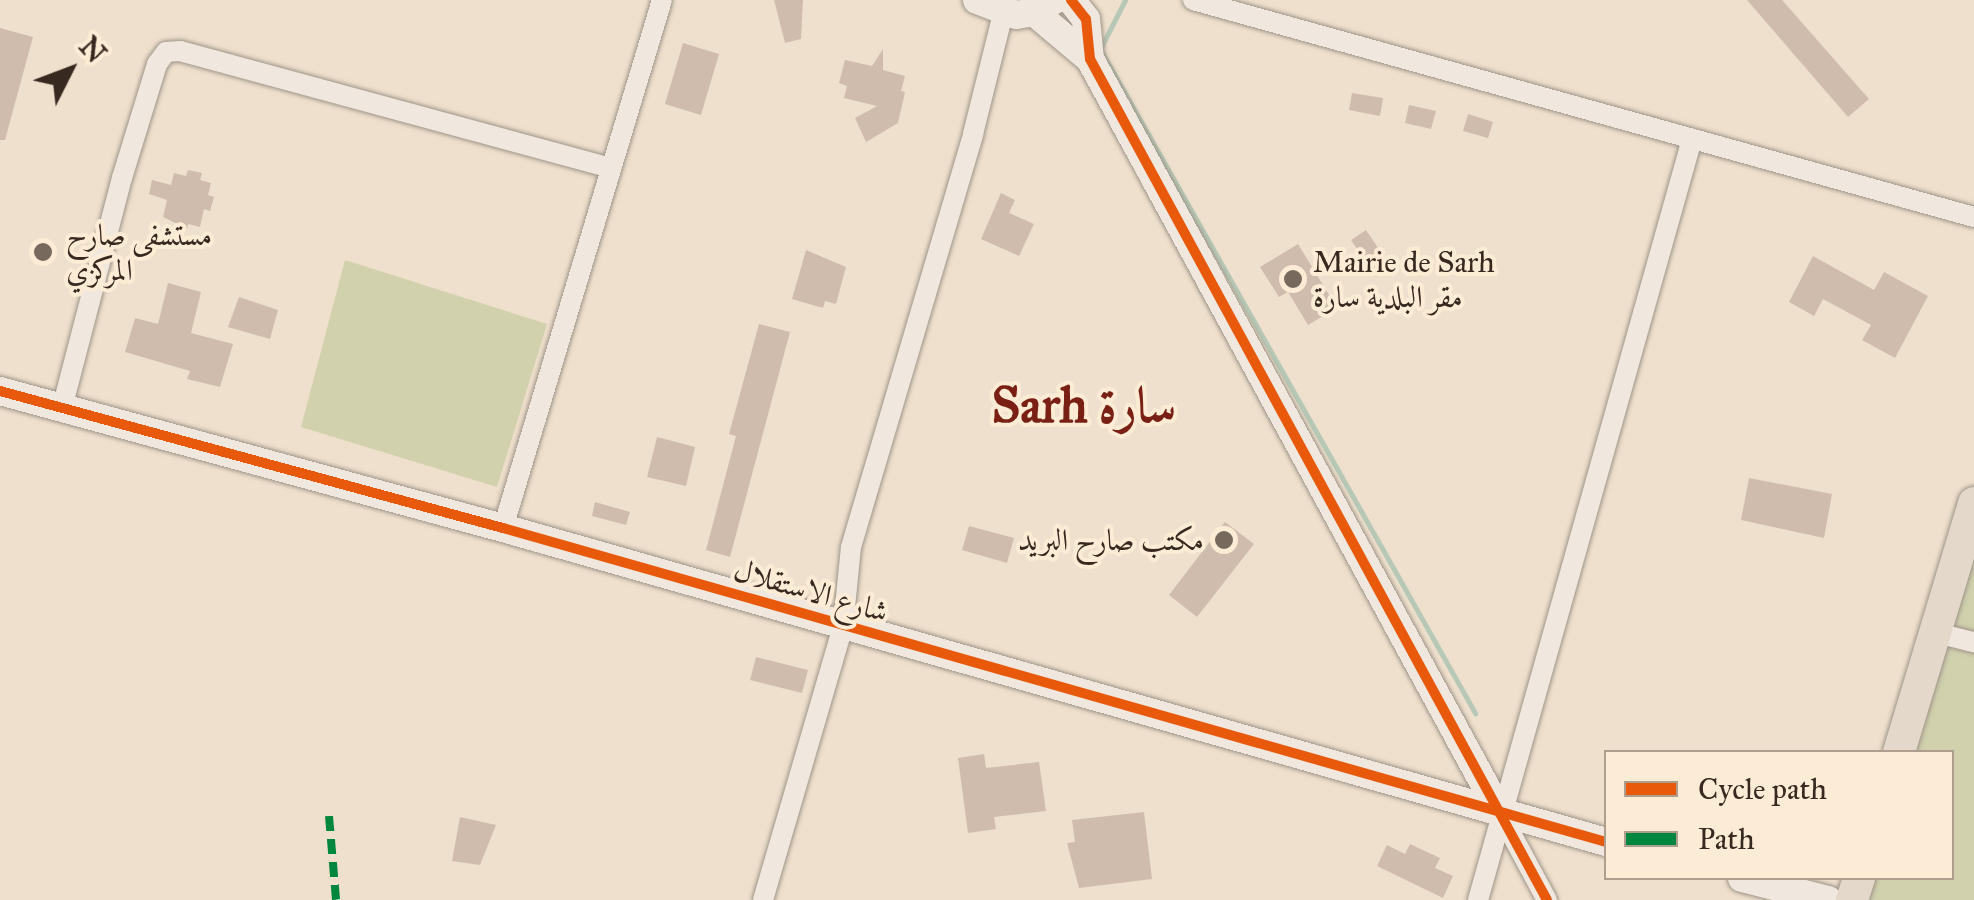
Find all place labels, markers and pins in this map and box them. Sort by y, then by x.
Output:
place label: مستشفى صارح المركزي [66,217,212,288]
marker: مستشفى صارح المركزي [30,239,56,265]
place label: Mairie de Sarh مقر البلدية سارة [1313,244,1495,314]
marker: Mairie de Sarh مقر البلدية سارة [1282,268,1304,290]
place label: مكتب صارح البريد [1018,522,1204,558]
marker: مكتب صارح البريد [1213,529,1235,551]

